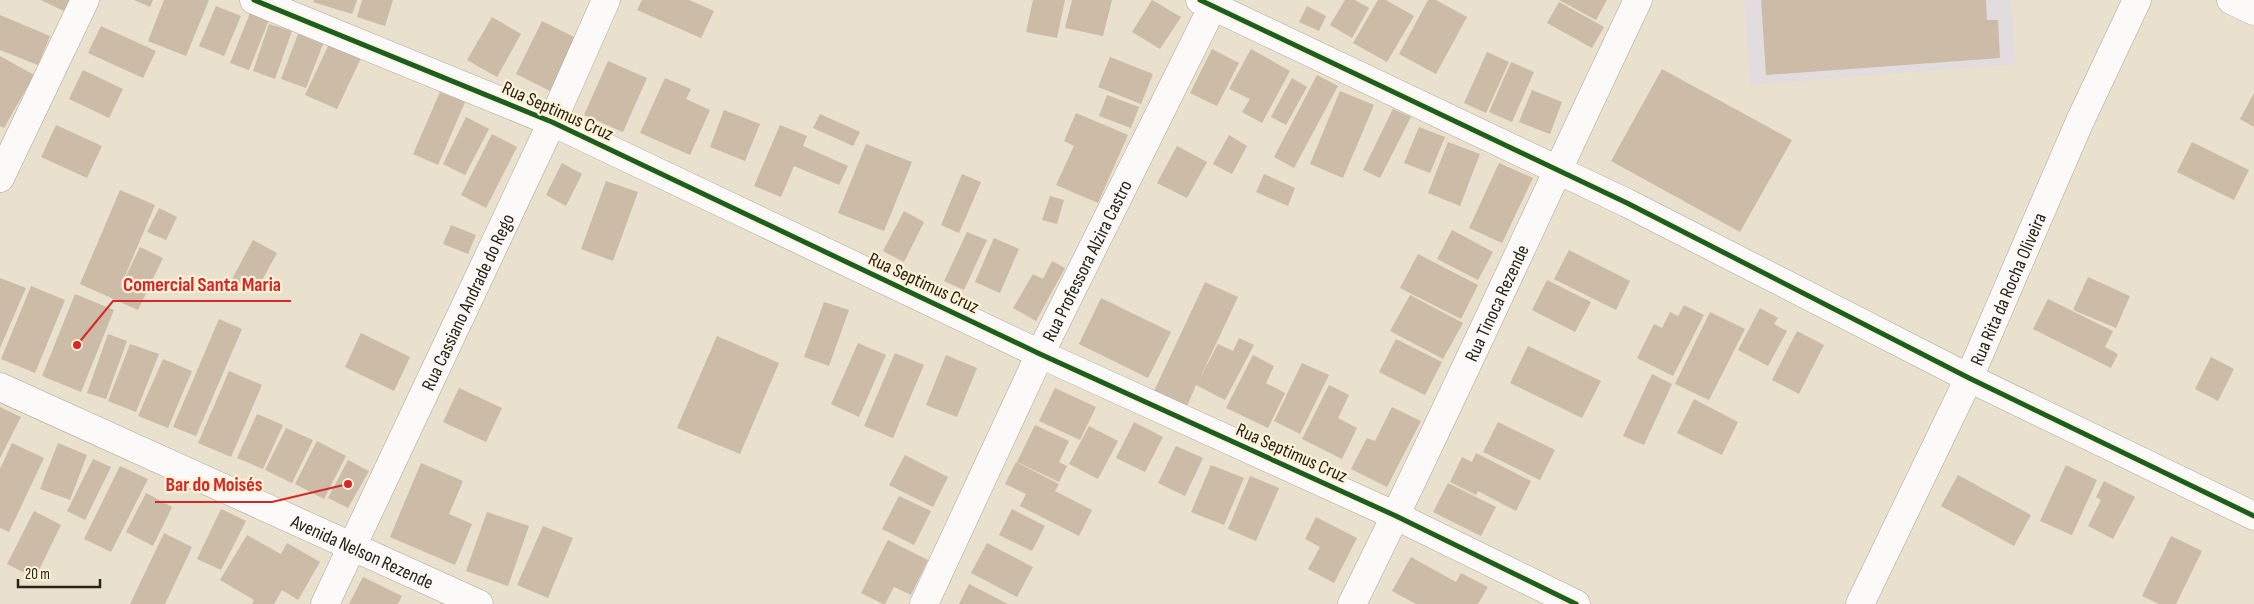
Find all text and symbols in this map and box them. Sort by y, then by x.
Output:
street label: Rua Septimus Cruz [498,77,617,146]
street label: Rua Professora Alzira Castro [1038,177,1138,346]
street label: Rua Cassiano Andrade do Rego [417,210,520,395]
street label: Rua Rita da Rocha Oliveira [1966,210,2052,369]
street label: Rua Tinoca Rezende [1460,241,1535,365]
street label: Rua Septimus Cruz [864,248,982,319]
callout: Comercial Santa Maria [113,266,291,301]
text: Comercial Santa Maria [123,273,281,297]
street label: Rua Septimus Cruz [1232,419,1351,488]
callout: Bar do Moisés [155,467,272,502]
text: Bar do Moisés [166,473,263,497]
street label: Avenida Nelson Rezende [286,510,437,595]
scale bar [18,556,100,588]
text: 20 m [25,565,50,584]

